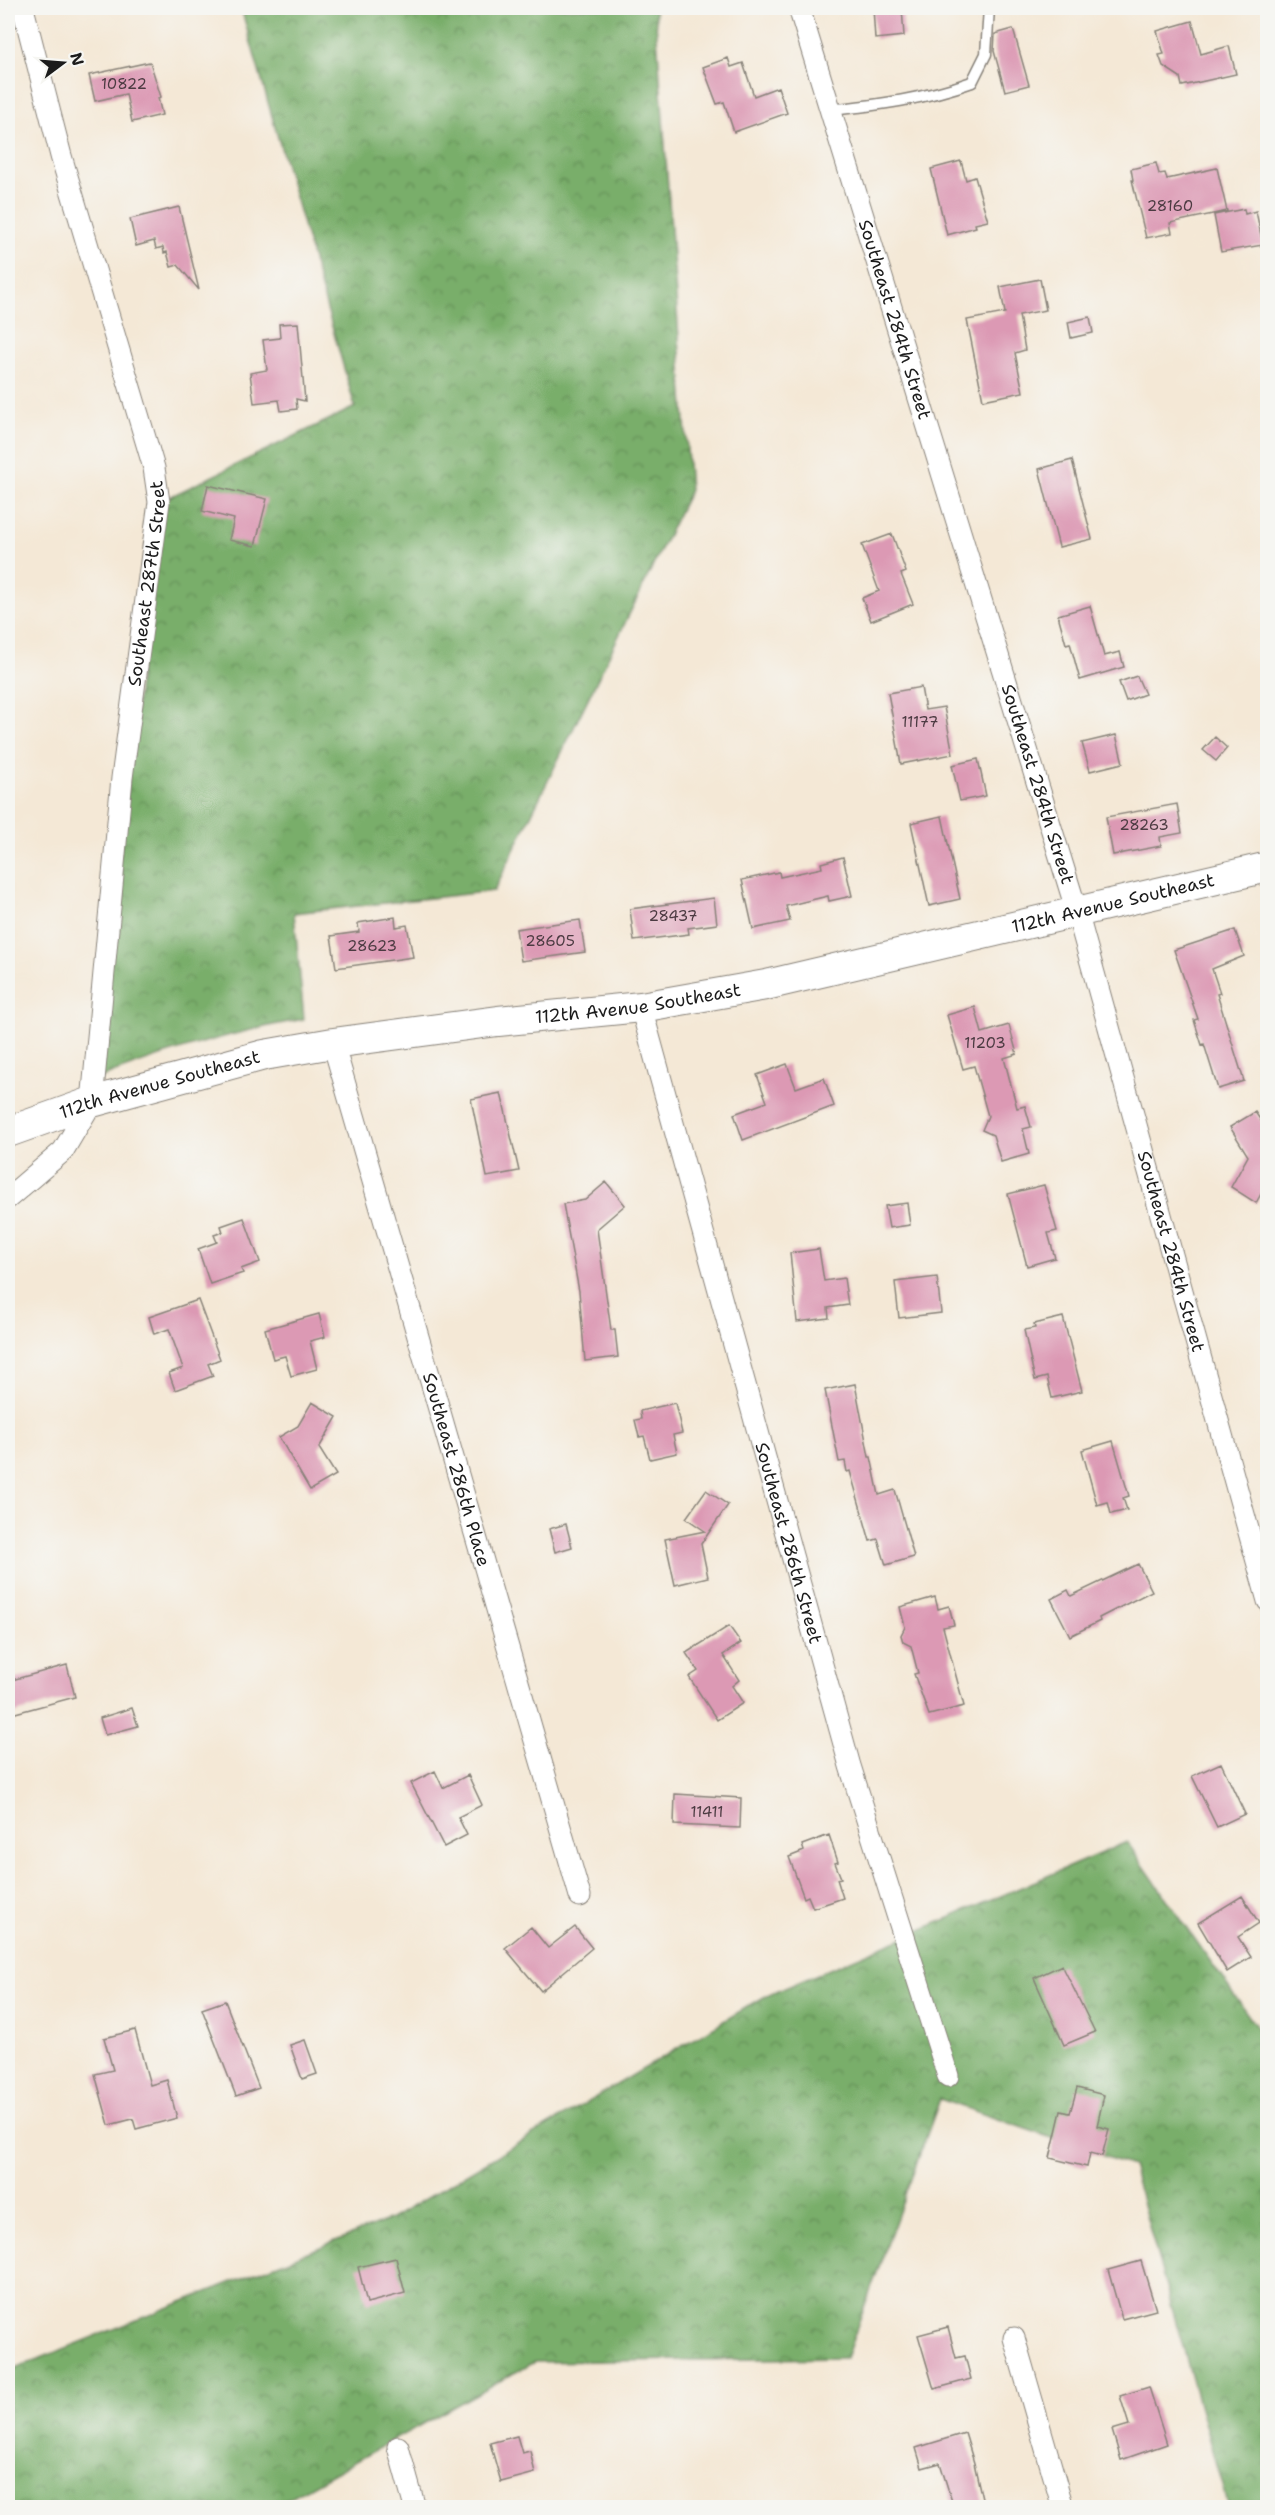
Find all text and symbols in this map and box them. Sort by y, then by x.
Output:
north arrow [33,33,93,93]
text: N [65,50,89,68]
house number: 10822 [101,74,147,94]
house number: 28160 [1147,196,1193,216]
street label: Southeast 284th Street [853,217,937,423]
street label: Southeast 287th Street [122,479,171,688]
street label: Southeast 284th Street [996,681,1080,887]
house number: 11177 [901,712,939,732]
house number: 28263 [1119,815,1169,835]
street label: 112th Avenue Southeast [1009,868,1217,939]
house number: 28437 [648,906,698,926]
house number: 28605 [525,931,575,951]
house number: 28623 [347,936,397,956]
street label: 112th Avenue Southeast [534,978,743,1029]
house number: 11203 [964,1033,1006,1053]
street label: 112th Avenue Southeast [56,1045,263,1125]
street label: Southeast 284th Street [1132,1148,1210,1355]
street label: Southeast 286th Place [417,1370,496,1569]
street label: Southeast 286th Street [749,1440,828,1646]
house number: 11411 [690,1802,724,1822]

